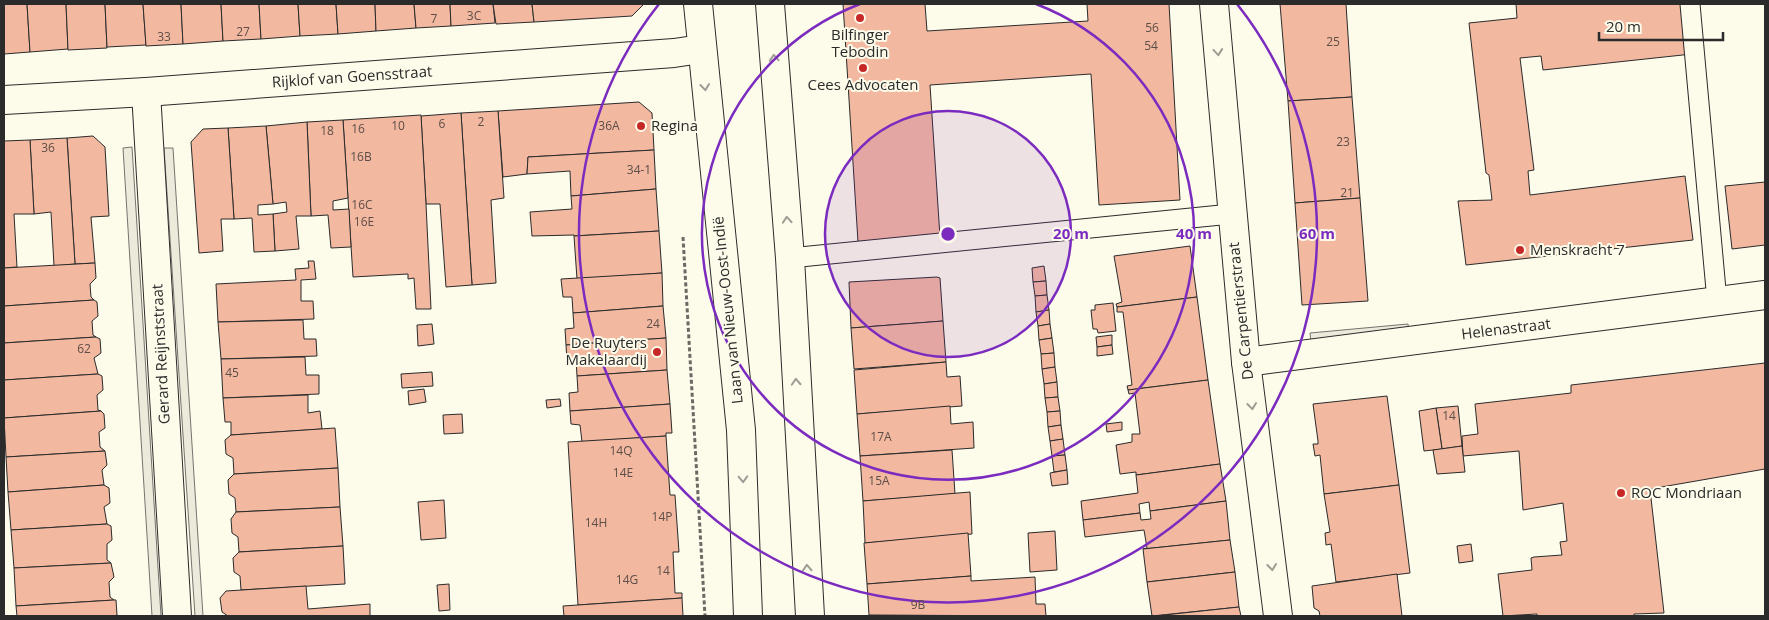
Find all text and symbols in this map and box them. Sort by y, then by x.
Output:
house number: 3C [467,7,482,24]
house number: 7 [431,10,438,27]
scale bar [1599,10,1723,42]
marker: Bilfinger Tebodin [854,12,866,24]
text: 20 m [1606,16,1641,36]
house number: 56 [1145,19,1159,36]
house number: 27 [236,23,250,40]
place label: Bilfinger Tebodin [831,24,889,61]
house number: 33 [157,28,171,45]
house number: 25 [1326,33,1340,50]
house number: 54 [1144,37,1158,54]
one-way arrow [1212,49,1223,57]
one-way arrow [769,54,780,62]
street label: Rijklof van Goensstraat [271,60,433,92]
marker: Cees Advocaten [857,62,869,74]
place label: Cees Advocaten [807,74,919,94]
one-way arrow [699,83,710,91]
house number: 2 [478,113,485,130]
house number: 6 [439,115,446,132]
place label: Regina [651,115,698,135]
house number: 10 [391,117,405,134]
house number: 36A [598,117,620,134]
house number: 16 [351,120,365,137]
marker: Regina [635,120,647,132]
house number: 18 [320,122,334,139]
house number: 23 [1336,133,1350,150]
house number: 36 [41,139,55,156]
house number: 16B [350,148,372,165]
house number: 34-1 [627,161,651,178]
house number: 21 [1340,184,1354,201]
house number: 16C [351,196,373,213]
house number: 16E [354,213,374,230]
street label: Laan van Nieuw-Oost-Indië [707,215,747,405]
one-way arrow [781,216,792,224]
text: 20 m [1053,223,1089,243]
text: 40 m [1176,223,1212,243]
text: 60 m [1299,223,1335,243]
centre of rings [939,225,957,243]
place label: Menskracht 7 [1530,239,1625,259]
street label: De Carpentierstraat [1223,241,1257,381]
marker: Menskracht 7 [1514,244,1526,256]
street label: Gerard Reijnststraat [146,283,174,425]
street label: Helenastraat [1460,313,1552,343]
house number: 24 [646,315,660,332]
place label: De Ruyters Makelaardij [566,332,647,369]
house number: 62 [77,340,91,357]
marker: De Ruyters Makelaardij [651,346,663,358]
house number: 45 [225,364,239,381]
one-way arrow [791,378,802,386]
one-way arrow [1246,402,1257,410]
house number: 14 [1442,407,1456,424]
house number: 17A [870,428,892,445]
house number: 14Q [609,442,633,459]
house number: 14E [613,464,633,481]
house number: 15A [868,472,890,489]
one-way arrow [737,475,748,483]
place label: ROC Mondriaan [1631,482,1742,502]
marker: ROC Mondriaan [1615,487,1627,499]
house number: 14P [652,508,672,525]
house number: 14H [585,514,607,531]
house number: 14 [656,562,670,579]
one-way arrow [802,563,813,571]
one-way arrow [1266,563,1277,571]
house number: 14G [616,571,638,588]
house number: 9B [911,596,926,613]

